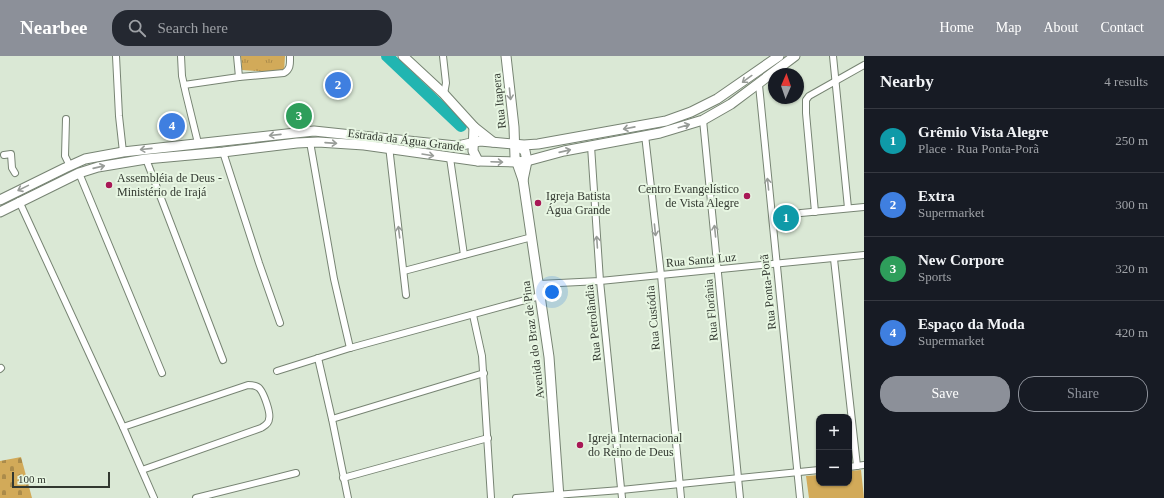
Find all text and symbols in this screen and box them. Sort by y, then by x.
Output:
search box [112,10,392,46]
text: Nearbee [20,17,88,38]
icon: search [126,17,148,39]
text: Search here [158,20,228,36]
text: Home [940,20,974,35]
text: Map [996,20,1021,35]
text: About [1043,20,1078,35]
text: Contact [1100,20,1144,35]
north arrow [768,68,804,104]
pin: 2 [325,70,351,100]
street label: Rua Itapera [489,72,509,129]
text: Nearby [880,72,934,91]
text: 4 results [1104,74,1148,89]
one-way arrow [742,75,753,83]
one-way arrow [506,87,514,100]
pin: 3 [286,101,312,131]
pin: 4 [159,111,185,141]
one-way arrow [678,122,691,129]
one-way arrow [623,124,636,132]
text: Grêmio Vista Alegre [918,124,1049,140]
street label: Estrada da Água Grande [347,126,465,154]
one-way arrow [269,131,282,139]
text: 1 [890,133,896,148]
text: 250 m [1115,133,1148,148]
one-way arrow [325,139,338,146]
text: Place · Rua Ponta-Porã [918,141,1039,156]
one-way arrow [140,145,153,153]
one-way arrow [558,147,571,154]
one-way arrow [421,151,434,159]
one-way arrow [490,158,503,166]
one-way arrow [92,163,105,171]
place label: Assembléia de Deus - Ministério de Irajá [117,171,222,199]
one-way arrow [765,178,772,191]
marker: Assembléia de Deus - Ministério de Irajá [104,180,114,190]
place label: Centro Evangelístico de Vista Alegre [638,182,739,210]
one-way arrow [17,185,29,192]
text: Extra [918,188,955,204]
place label: Igreja Batista Água Grande [546,189,611,217]
marker: Centro Evangelístico de Vista Alegre [742,191,752,201]
text: 2 [890,197,896,212]
text: 300 m [1115,197,1148,212]
marker: Igreja Batista Água Grande [533,198,543,208]
pin: 1 [773,203,799,233]
text: Supermarket [918,205,984,220]
one-way arrow [652,223,659,236]
one-way arrow [711,225,718,238]
one-way arrow [395,226,403,239]
one-way arrow [594,236,601,249]
street label: Rua Santa Luz [665,250,737,270]
text: New Corpore [918,252,1004,268]
street label: Rua Ponta-Porã [757,253,779,330]
text: 3 [890,261,896,276]
text: 320 m [1115,261,1148,276]
text: Sports [918,269,951,284]
street label: Rua Florânia [701,278,721,342]
street label: Avenida do Braz de Pina [519,279,547,400]
your location [542,282,562,302]
street label: Rua Petrolândia [582,283,604,362]
street label: Rua Custódia [643,284,663,351]
text: Espaço da Moda [918,316,1025,332]
text: 4 [890,325,896,340]
text: 420 m [1115,325,1148,340]
text: Supermarket [918,333,984,348]
button: Save [880,376,1010,412]
button: Share [1018,376,1148,412]
map controls [816,414,852,486]
button: + [816,414,852,450]
place label: Igreja Internacional do Reino de Deus [588,431,683,459]
marker: Igreja Internacional do Reino de Deus [575,440,585,450]
button: − [816,450,852,486]
scale bar [12,470,110,489]
text: 100 m [18,473,46,485]

